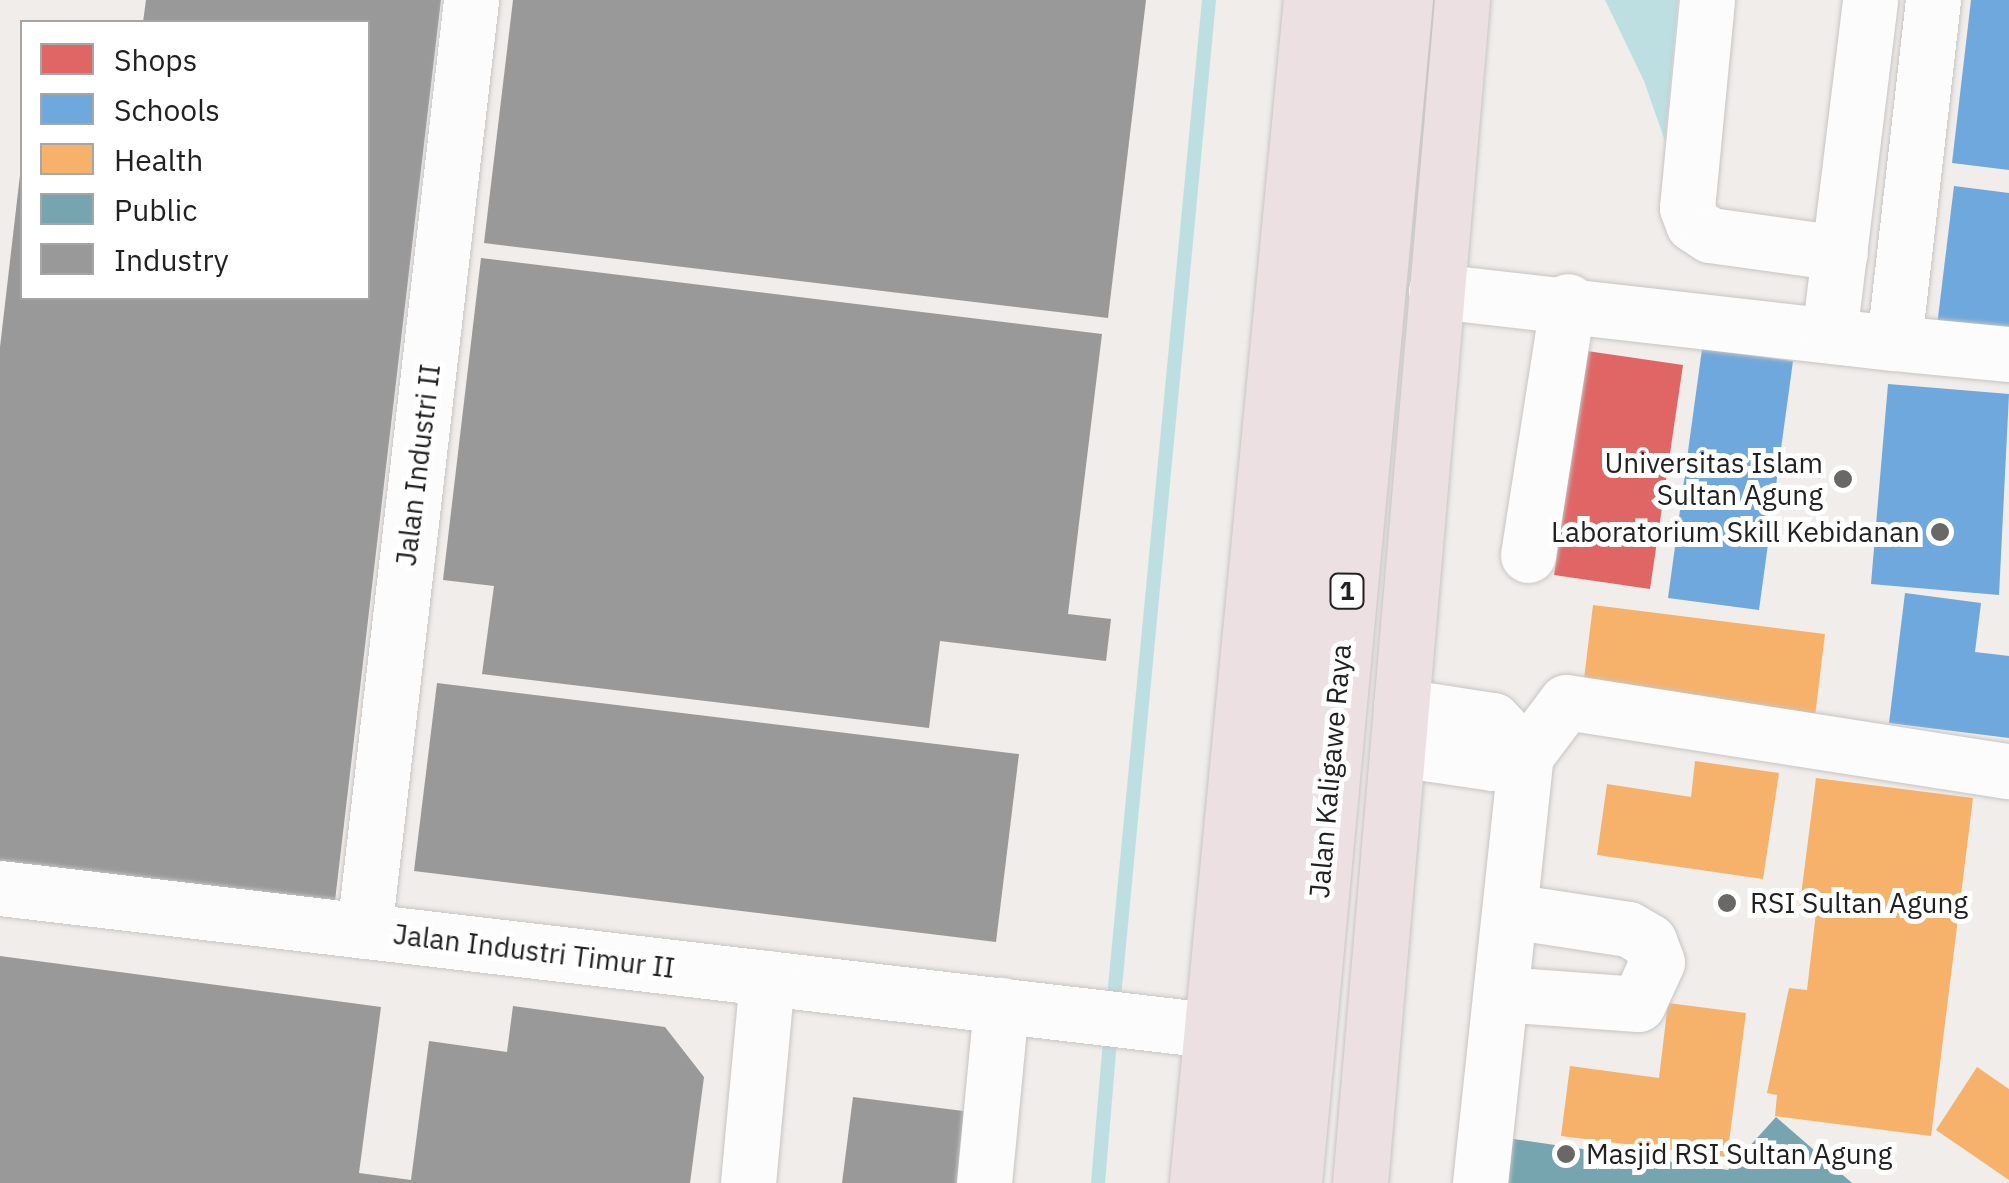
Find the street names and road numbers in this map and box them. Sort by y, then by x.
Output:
street label: Jalan Industri II [389,362,447,568]
road number: 1 [1330,571,1364,611]
street label: Jalan Kaligawe Raya [1302,642,1358,900]
street label: Jalan Industri Timur II [391,917,677,985]

